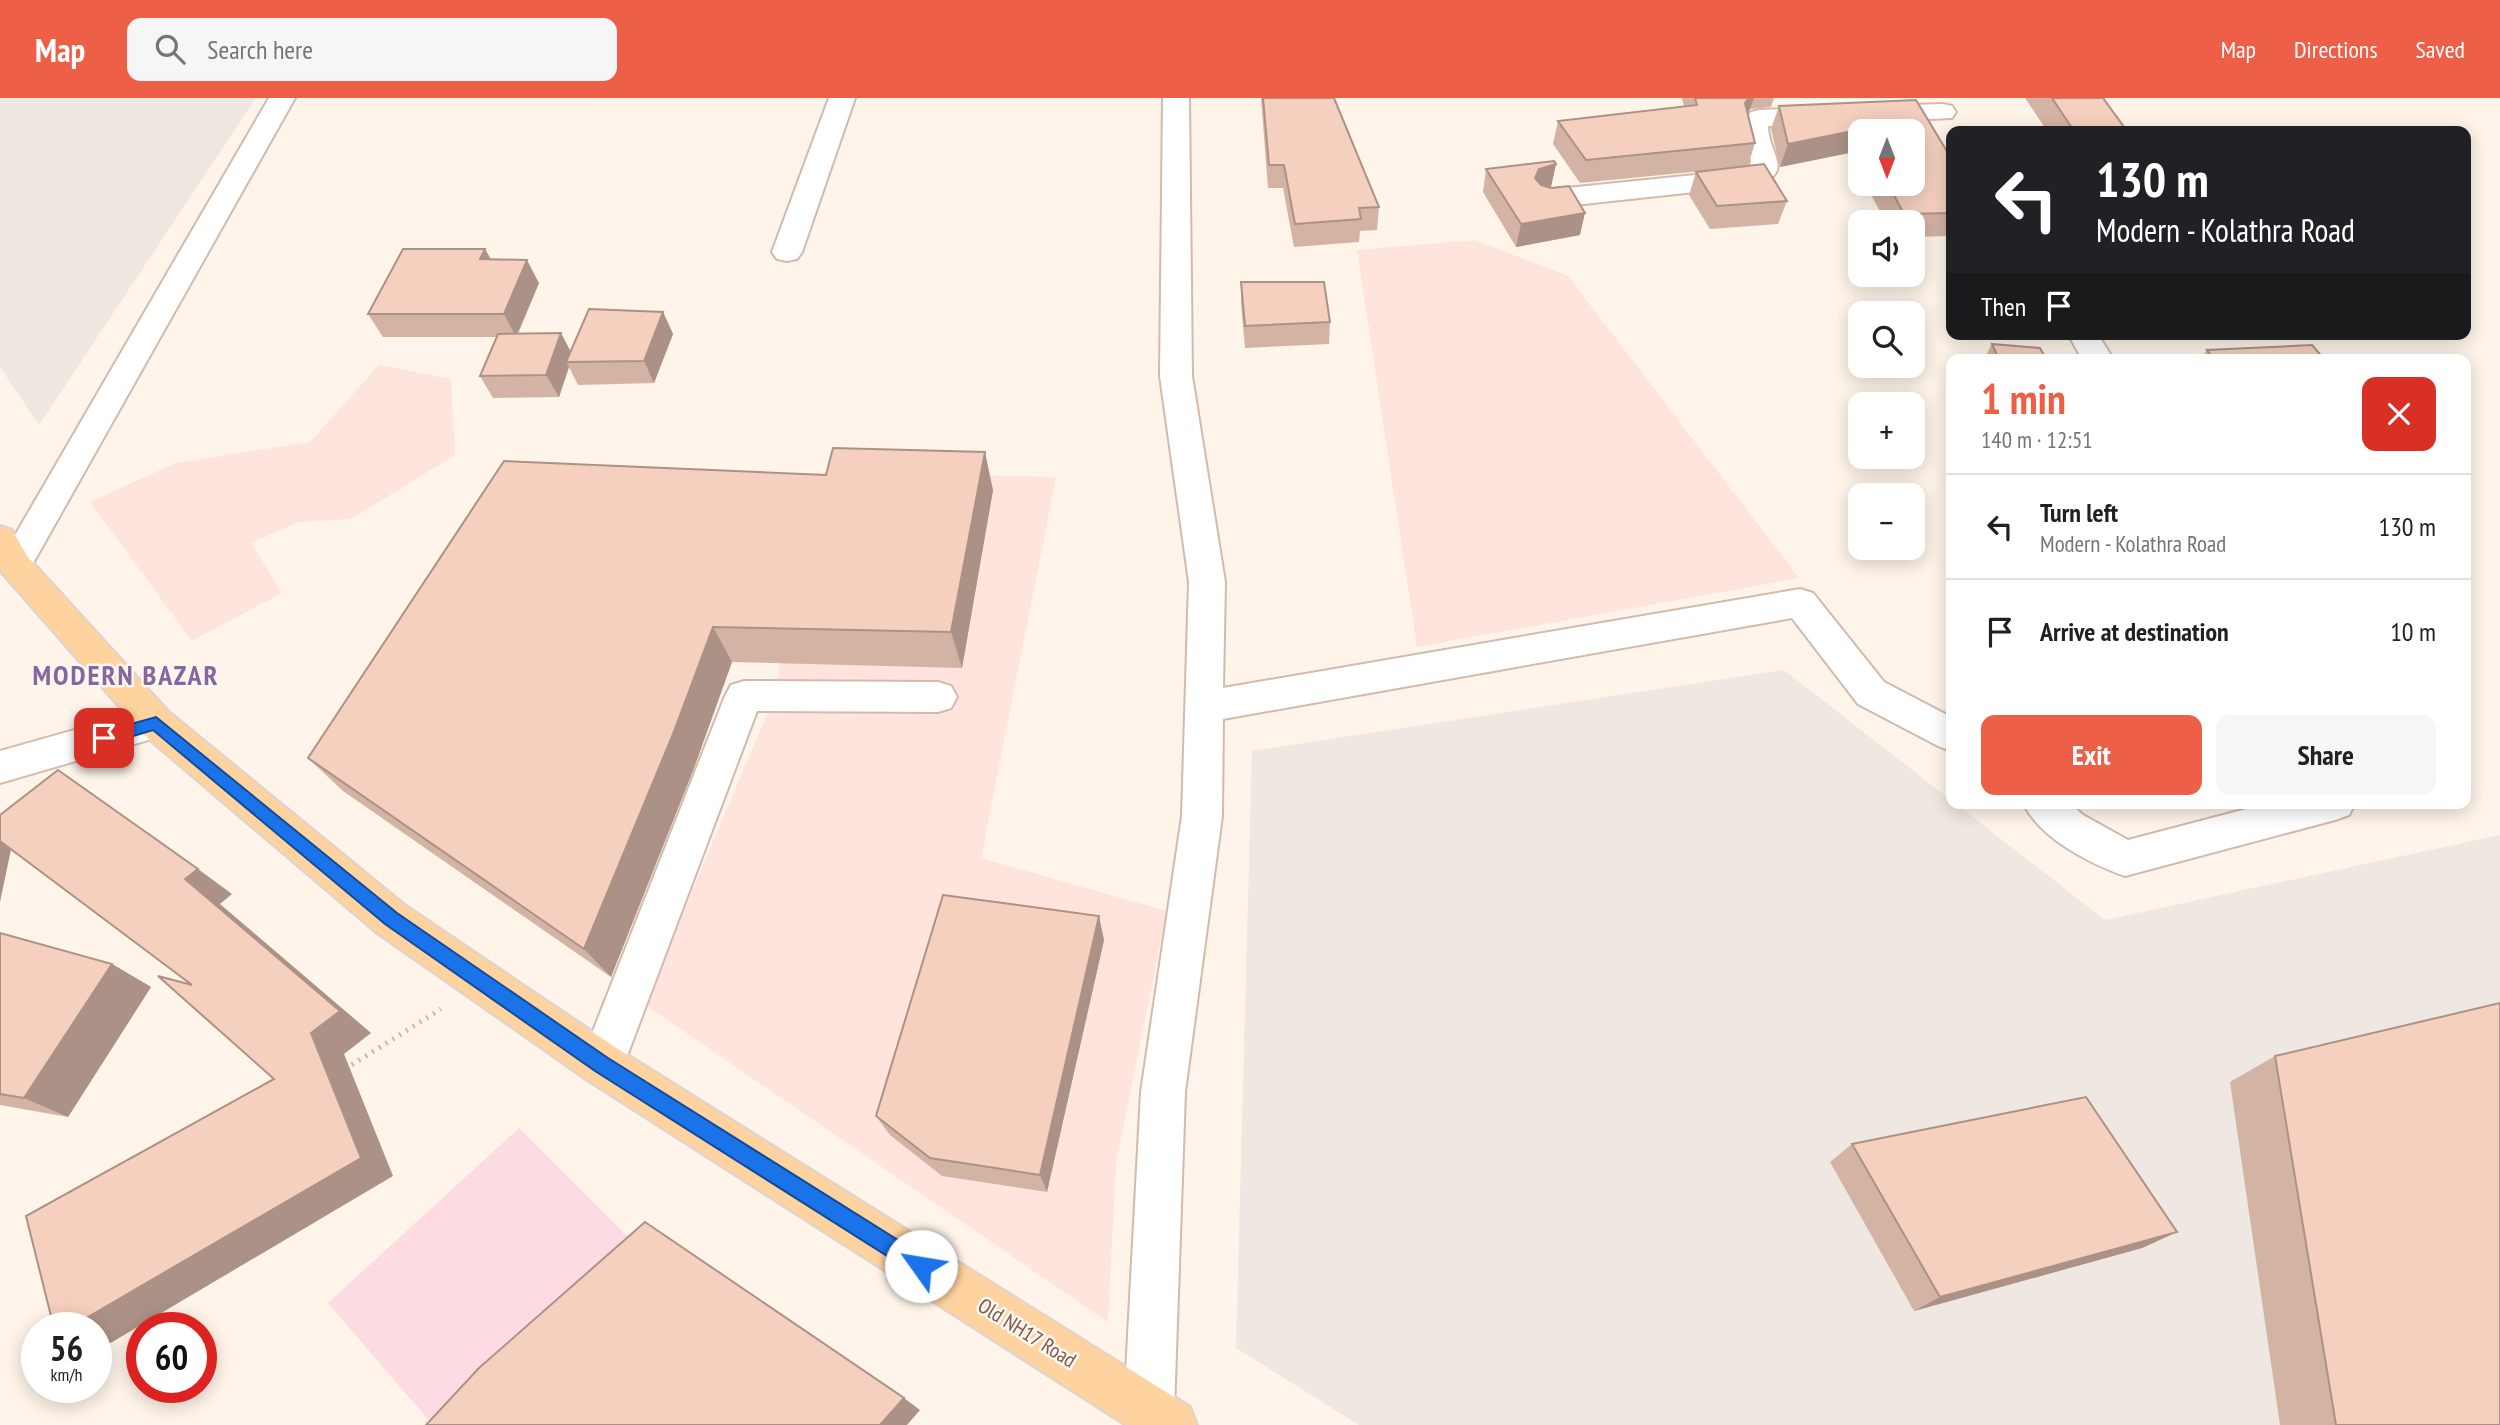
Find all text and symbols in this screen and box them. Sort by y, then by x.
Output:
search box [127,18,617,81]
text: Map [35,28,85,71]
icon: search [151,30,189,68]
text: Search here [207,33,313,66]
text: Map [2221,34,2256,65]
text: Directions [2294,34,2378,65]
text: Saved [2416,34,2465,65]
north arrow [1848,119,1925,196]
map controls [1848,119,1925,560]
text: 130 m [2096,147,2209,211]
icon: left [1981,154,2072,245]
text: Modern - Kolathra Road [2096,209,2355,251]
button: sound [1848,210,1925,287]
icon: arrive [2040,287,2078,325]
text: Then [1981,290,2026,323]
button: search [1848,301,1925,378]
text: 1 min [1981,371,2066,426]
button: close [2362,377,2436,451]
button: + [1848,392,1925,469]
text: 140 m · 12:51 [1981,425,2093,454]
button: − [1848,483,1925,560]
text: Turn left [2040,496,2118,529]
icon: left [1981,508,2019,546]
text: 130 m [2378,510,2436,543]
text: Modern - Kolathra Road [2040,529,2226,558]
icon: arrive [1981,613,2019,651]
text: Arrive at destination [2040,615,2229,648]
text: 10 m [2390,615,2436,648]
district label: MODERN BAZAR [32,656,220,693]
pin [74,708,134,768]
button: Exit [1981,715,2202,795]
button: Share [2216,715,2436,795]
icon: arrive [85,719,123,757]
position arrow [884,1229,958,1303]
street label: Old NH17 Road [973,1292,1081,1373]
speed limit sign: 60 [126,1312,217,1403]
text: 56 [50,1325,83,1371]
text: km/h [51,1363,82,1386]

